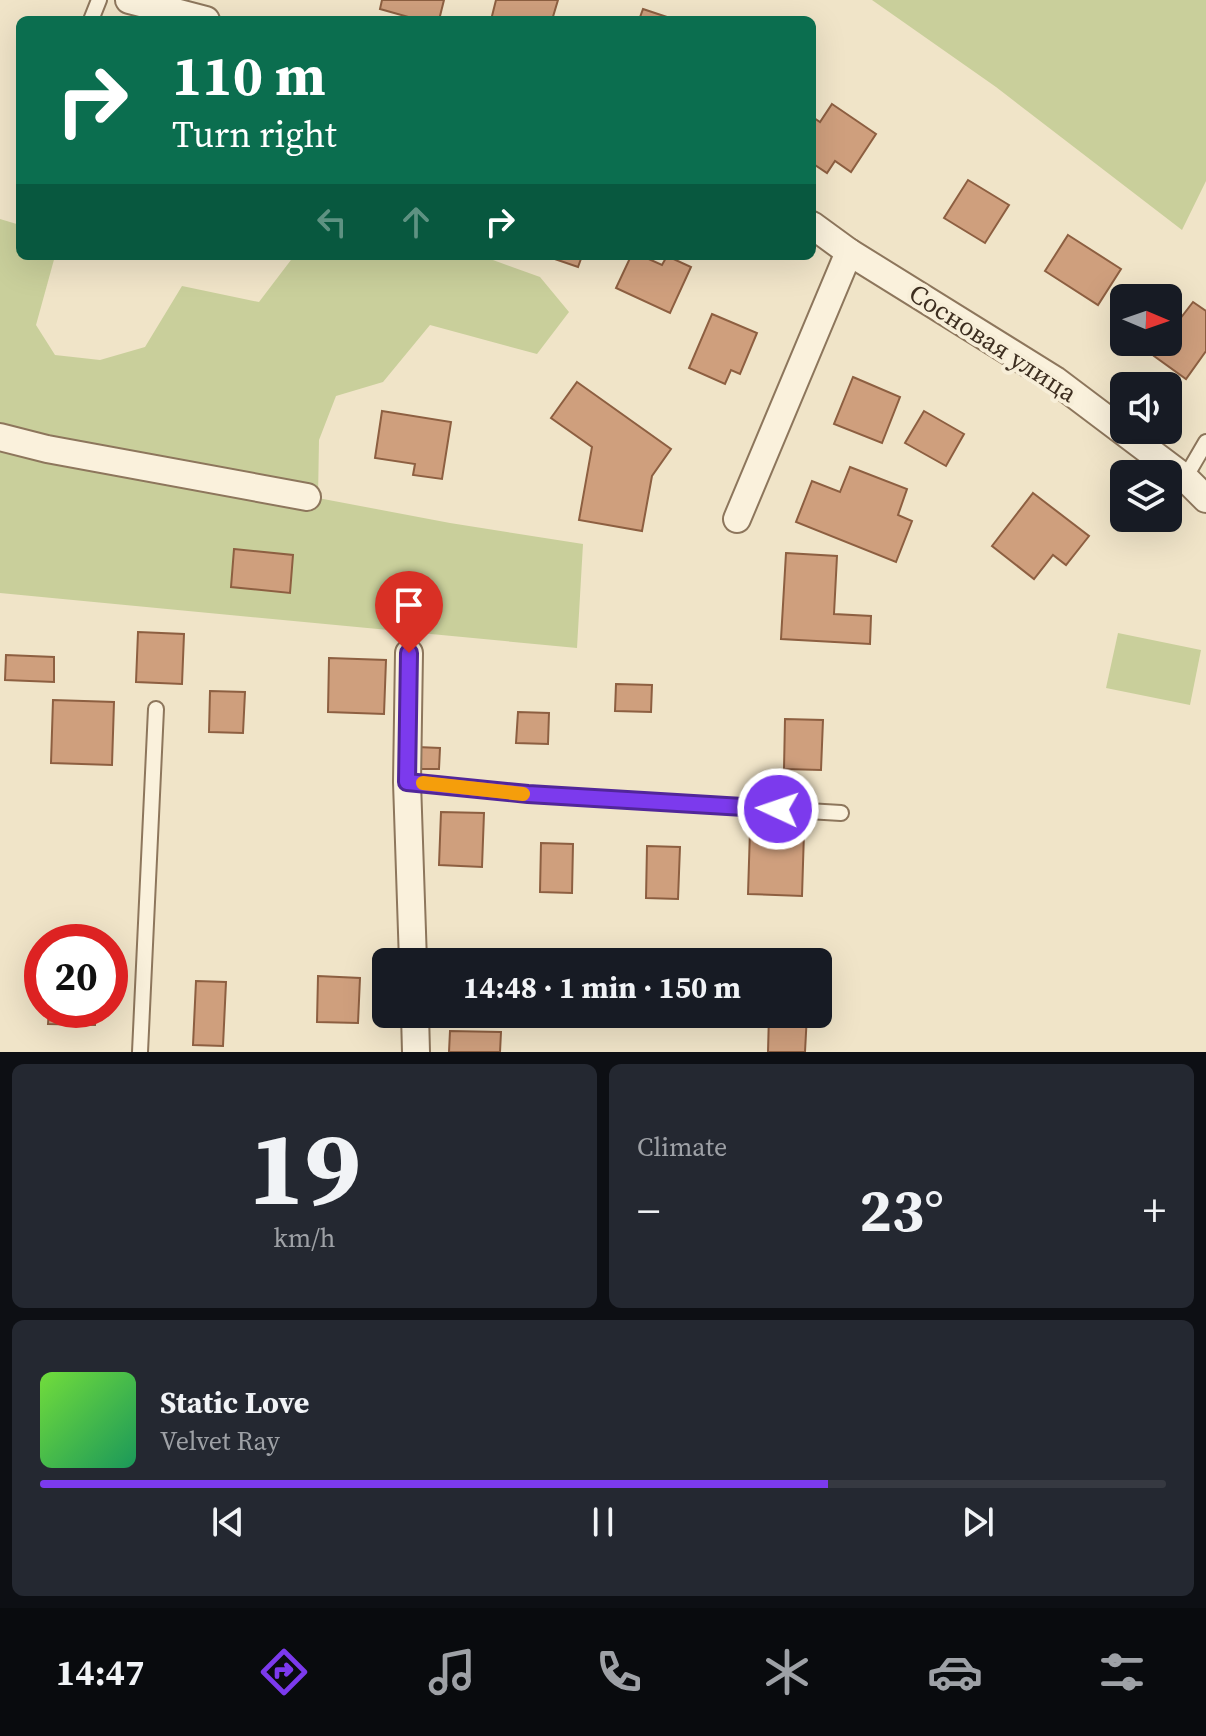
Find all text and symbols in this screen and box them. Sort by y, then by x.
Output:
text: 110 m [172,37,326,114]
icon: right [40,48,144,152]
text: Turn right [172,110,337,159]
icon: left [310,200,354,244]
icon: ahead [394,200,438,244]
icon: right [478,200,522,244]
street label: Сосновая улица [902,275,1085,411]
north arrow [1110,284,1182,356]
map controls [1110,284,1182,532]
button: sound [1110,372,1182,444]
button: layers [1110,460,1182,532]
pin [375,571,443,653]
icon: arrive [387,583,431,627]
position arrow [736,767,820,851]
speed limit sign: 20 [24,924,128,1028]
text: 14:48 · 1 min · 150 m [463,967,741,1008]
text: 19 [248,1096,361,1239]
text: Climate [637,1129,727,1165]
text: 23° [859,1169,944,1251]
text: − [637,1180,660,1241]
text: + [1143,1180,1166,1241]
text: km/h [274,1220,335,1256]
text: Static Love [160,1382,309,1423]
text: Velvet Ray [160,1423,280,1459]
icon: previous [206,1500,250,1544]
icon: pause [581,1500,625,1544]
icon: next [956,1500,1000,1544]
icon: directions [256,1644,312,1700]
icon: music [424,1644,480,1700]
icon: phone [591,1644,647,1700]
icon: climate [759,1644,815,1700]
icon: car [927,1644,983,1700]
icon: filters [1094,1644,1150,1700]
text: 14:47 [56,1648,145,1697]

